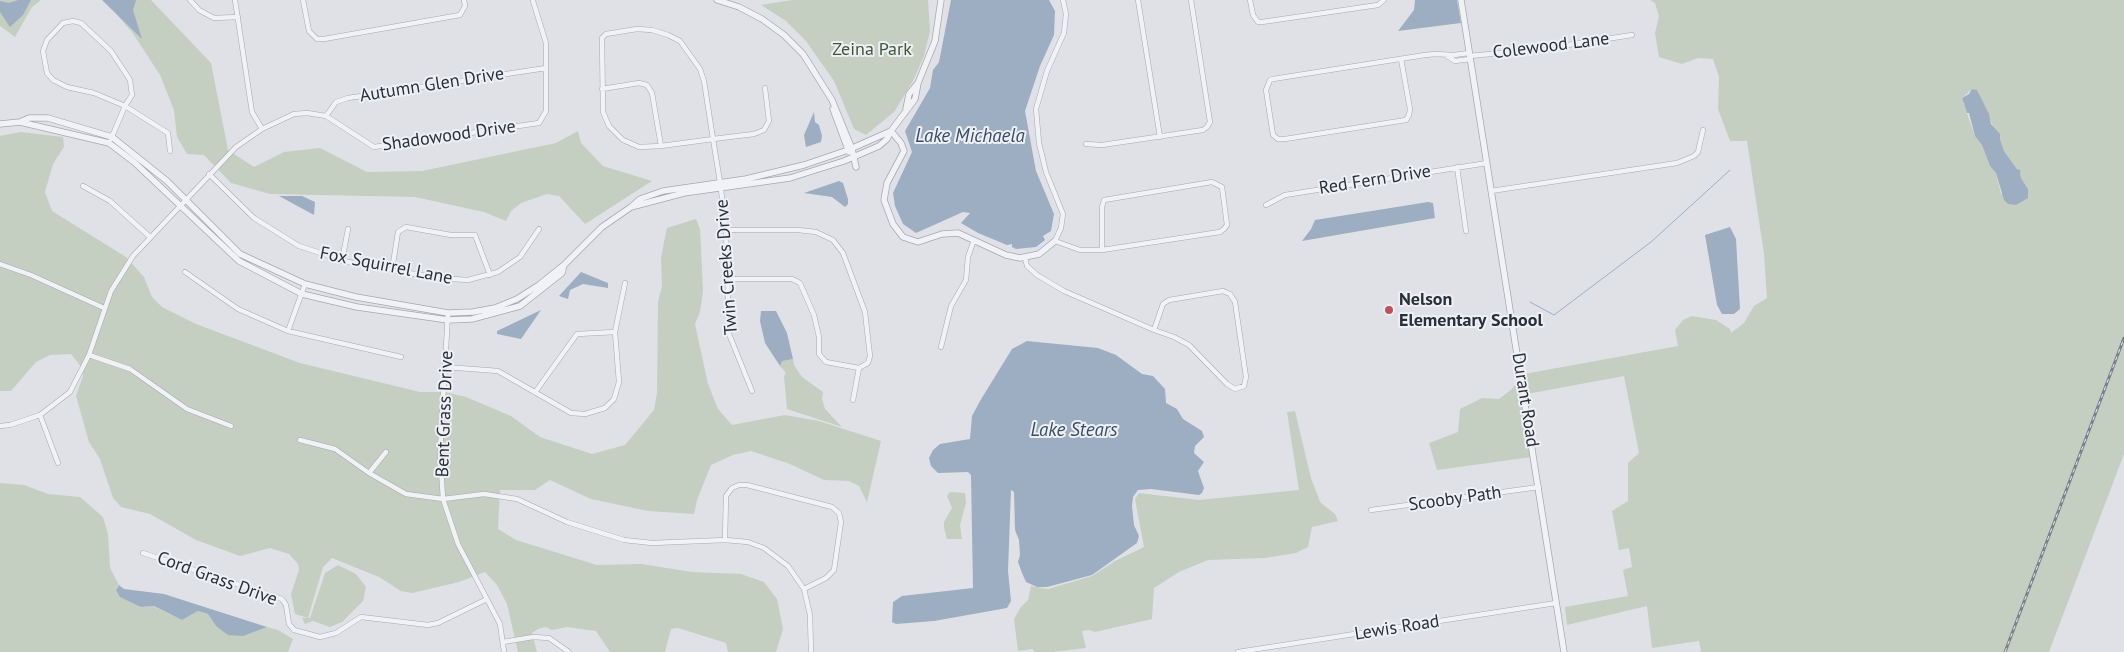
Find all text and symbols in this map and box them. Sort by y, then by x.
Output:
street label: Colewood Lane [1492,28,1610,64]
park label: Zeina Park [832,39,912,61]
street label: Autumn Glen Drive [358,63,506,107]
street label: Shadowood Drive [381,116,517,156]
water label: Lake Michaela [915,126,1025,148]
street label: Red Fern Drive [1317,160,1433,200]
street label: Twin Creeks Drive [711,198,743,336]
street label: Fox Squirrel Lane [318,243,454,289]
place label: Nelson Elementary School [1399,289,1543,332]
marker: Nelson Elementary School [1383,304,1395,316]
street label: Bent Grass Drive [432,350,458,478]
street label: Durant Road [1507,351,1543,449]
water label: Lake Stears [1030,420,1118,442]
street label: Scooby Path [1407,482,1503,516]
street label: Cord Grass Drive [154,547,280,611]
street label: Lewis Road [1353,611,1441,645]

